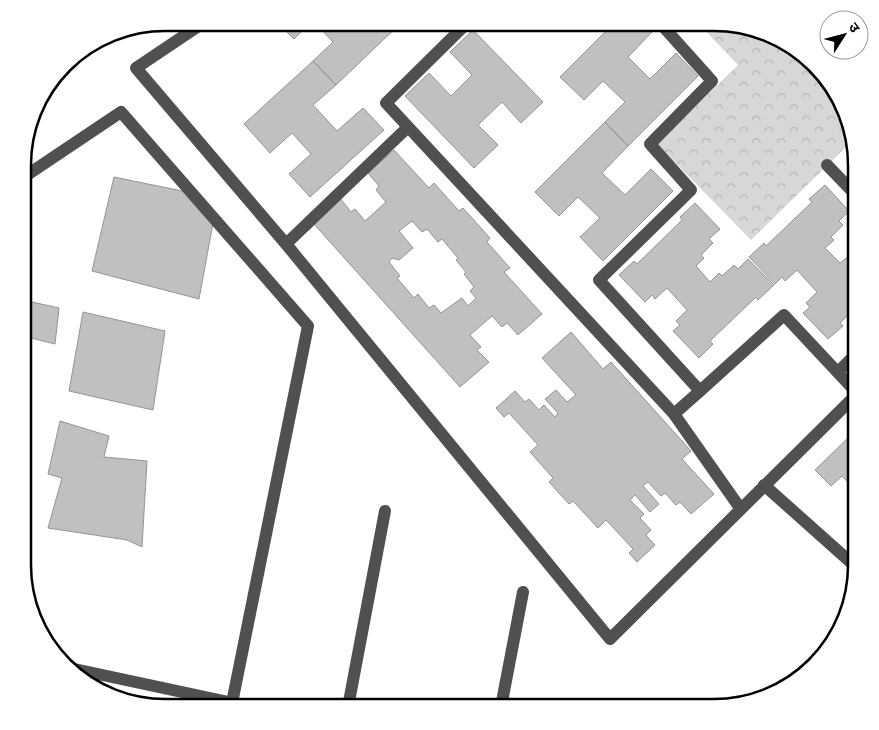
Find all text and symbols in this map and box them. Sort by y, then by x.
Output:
north arrow [819,10,869,60]
text: उ [845,19,865,37]

